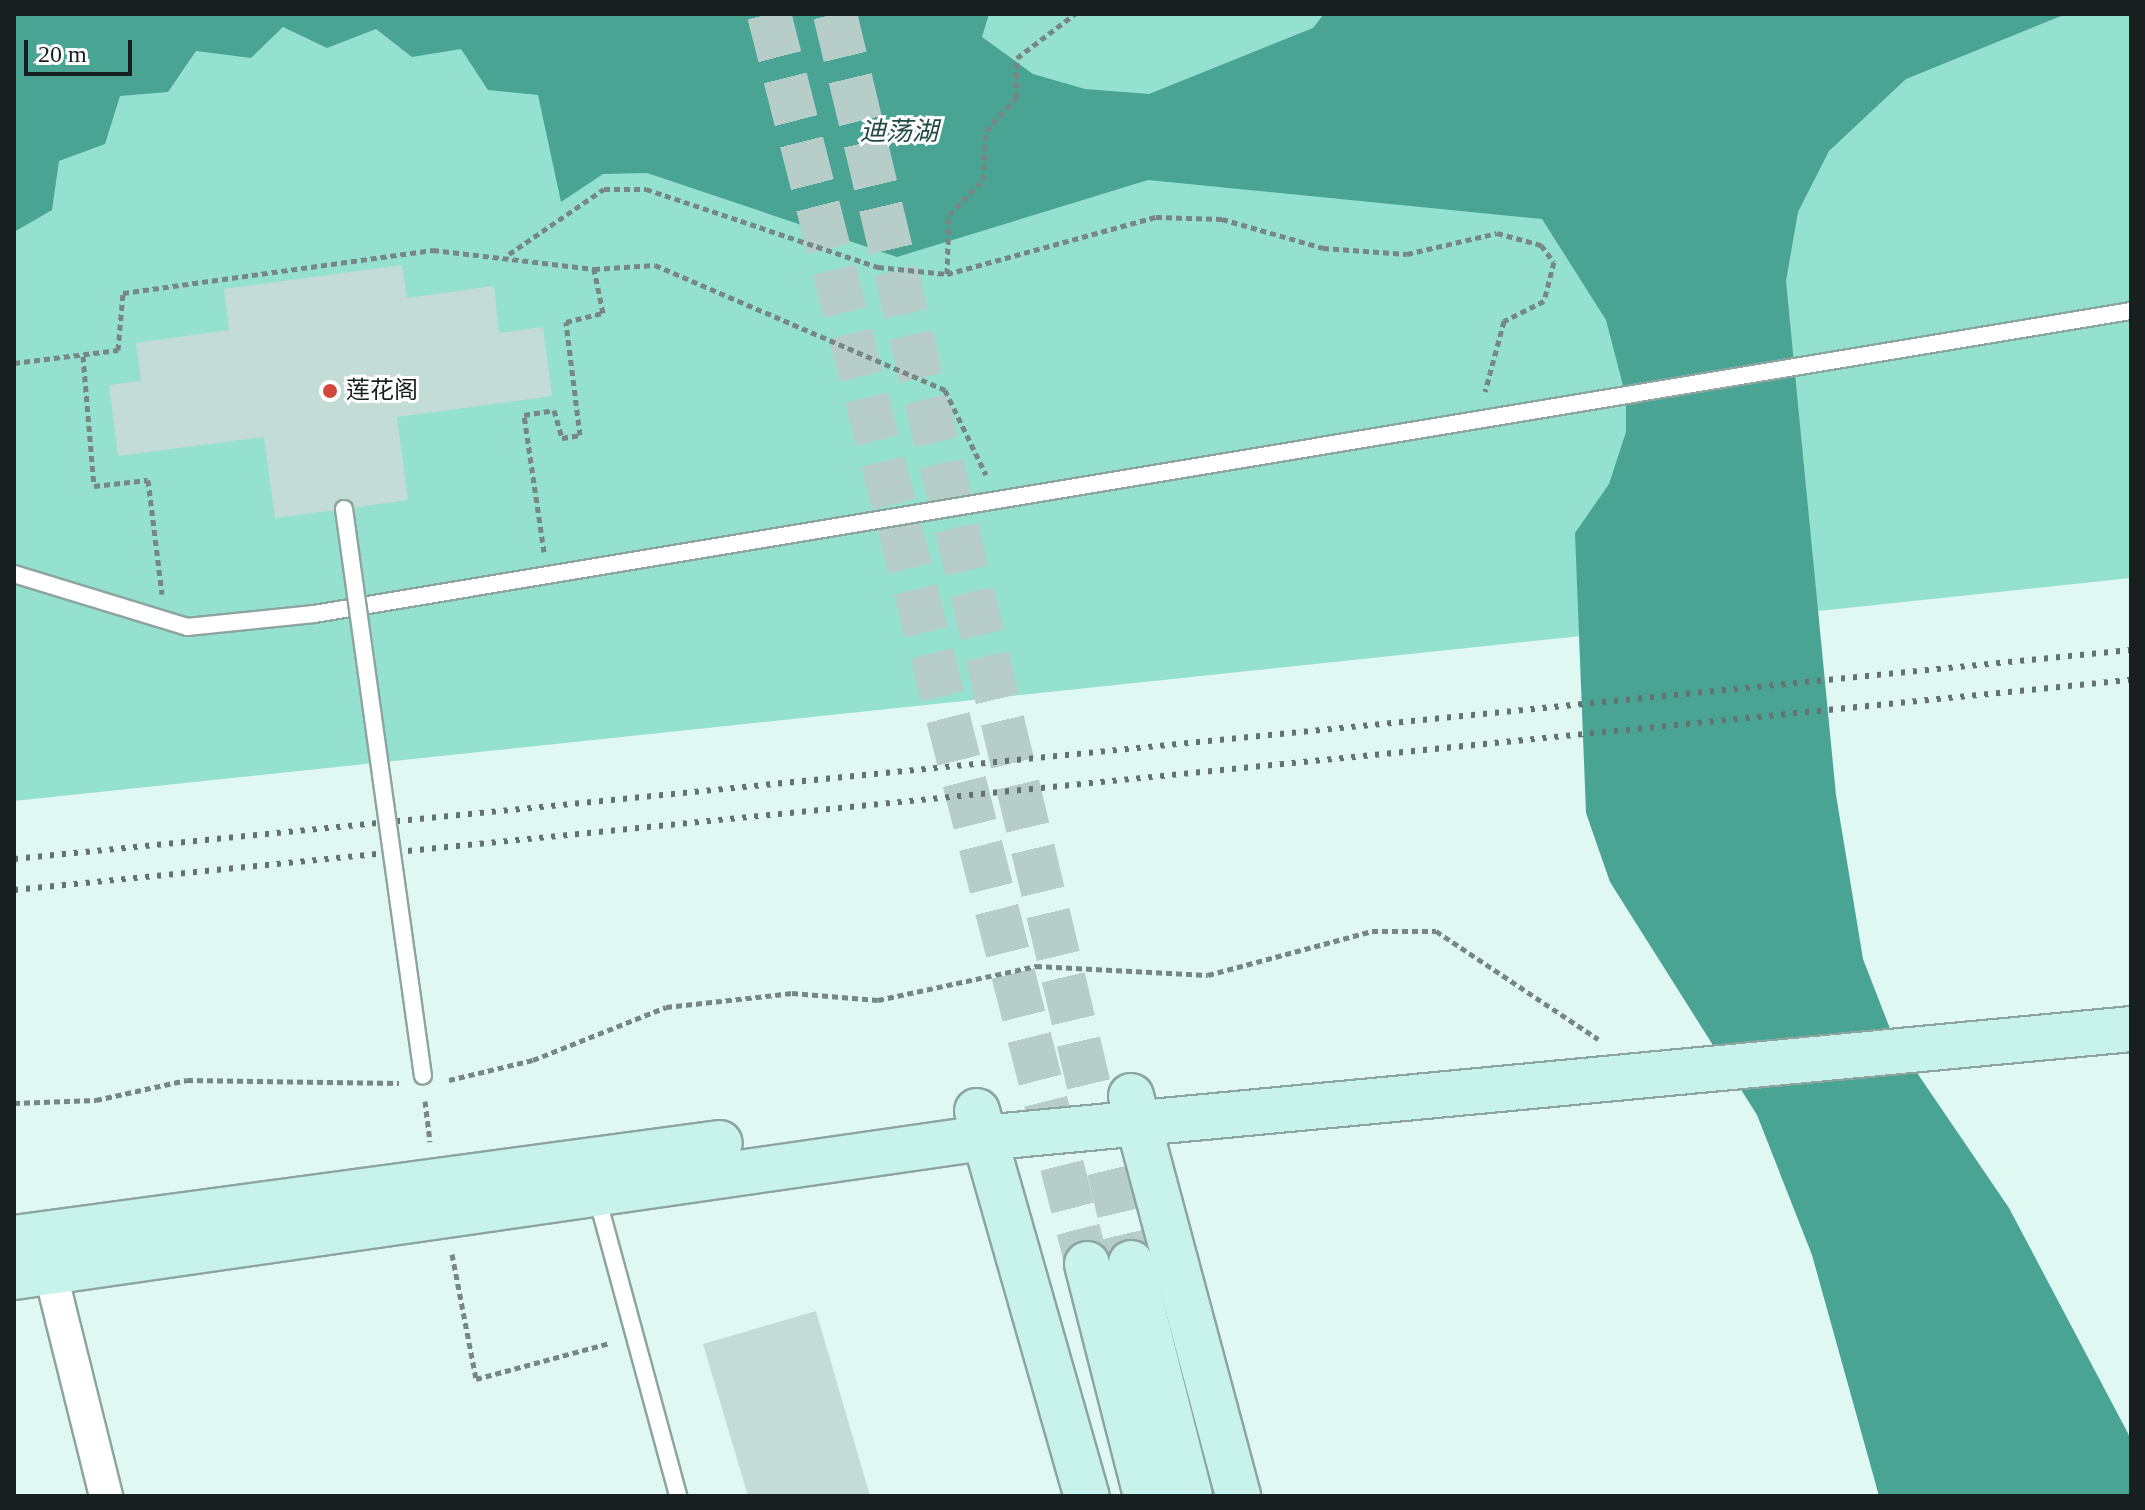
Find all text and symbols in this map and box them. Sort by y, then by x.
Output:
scale bar [28,24,136,74]
text: 20 m [38,41,87,67]
water label: 迪荡湖 [860,116,938,148]
place label: 莲花阁 [346,377,418,405]
marker: 莲花阁 [321,382,339,400]

